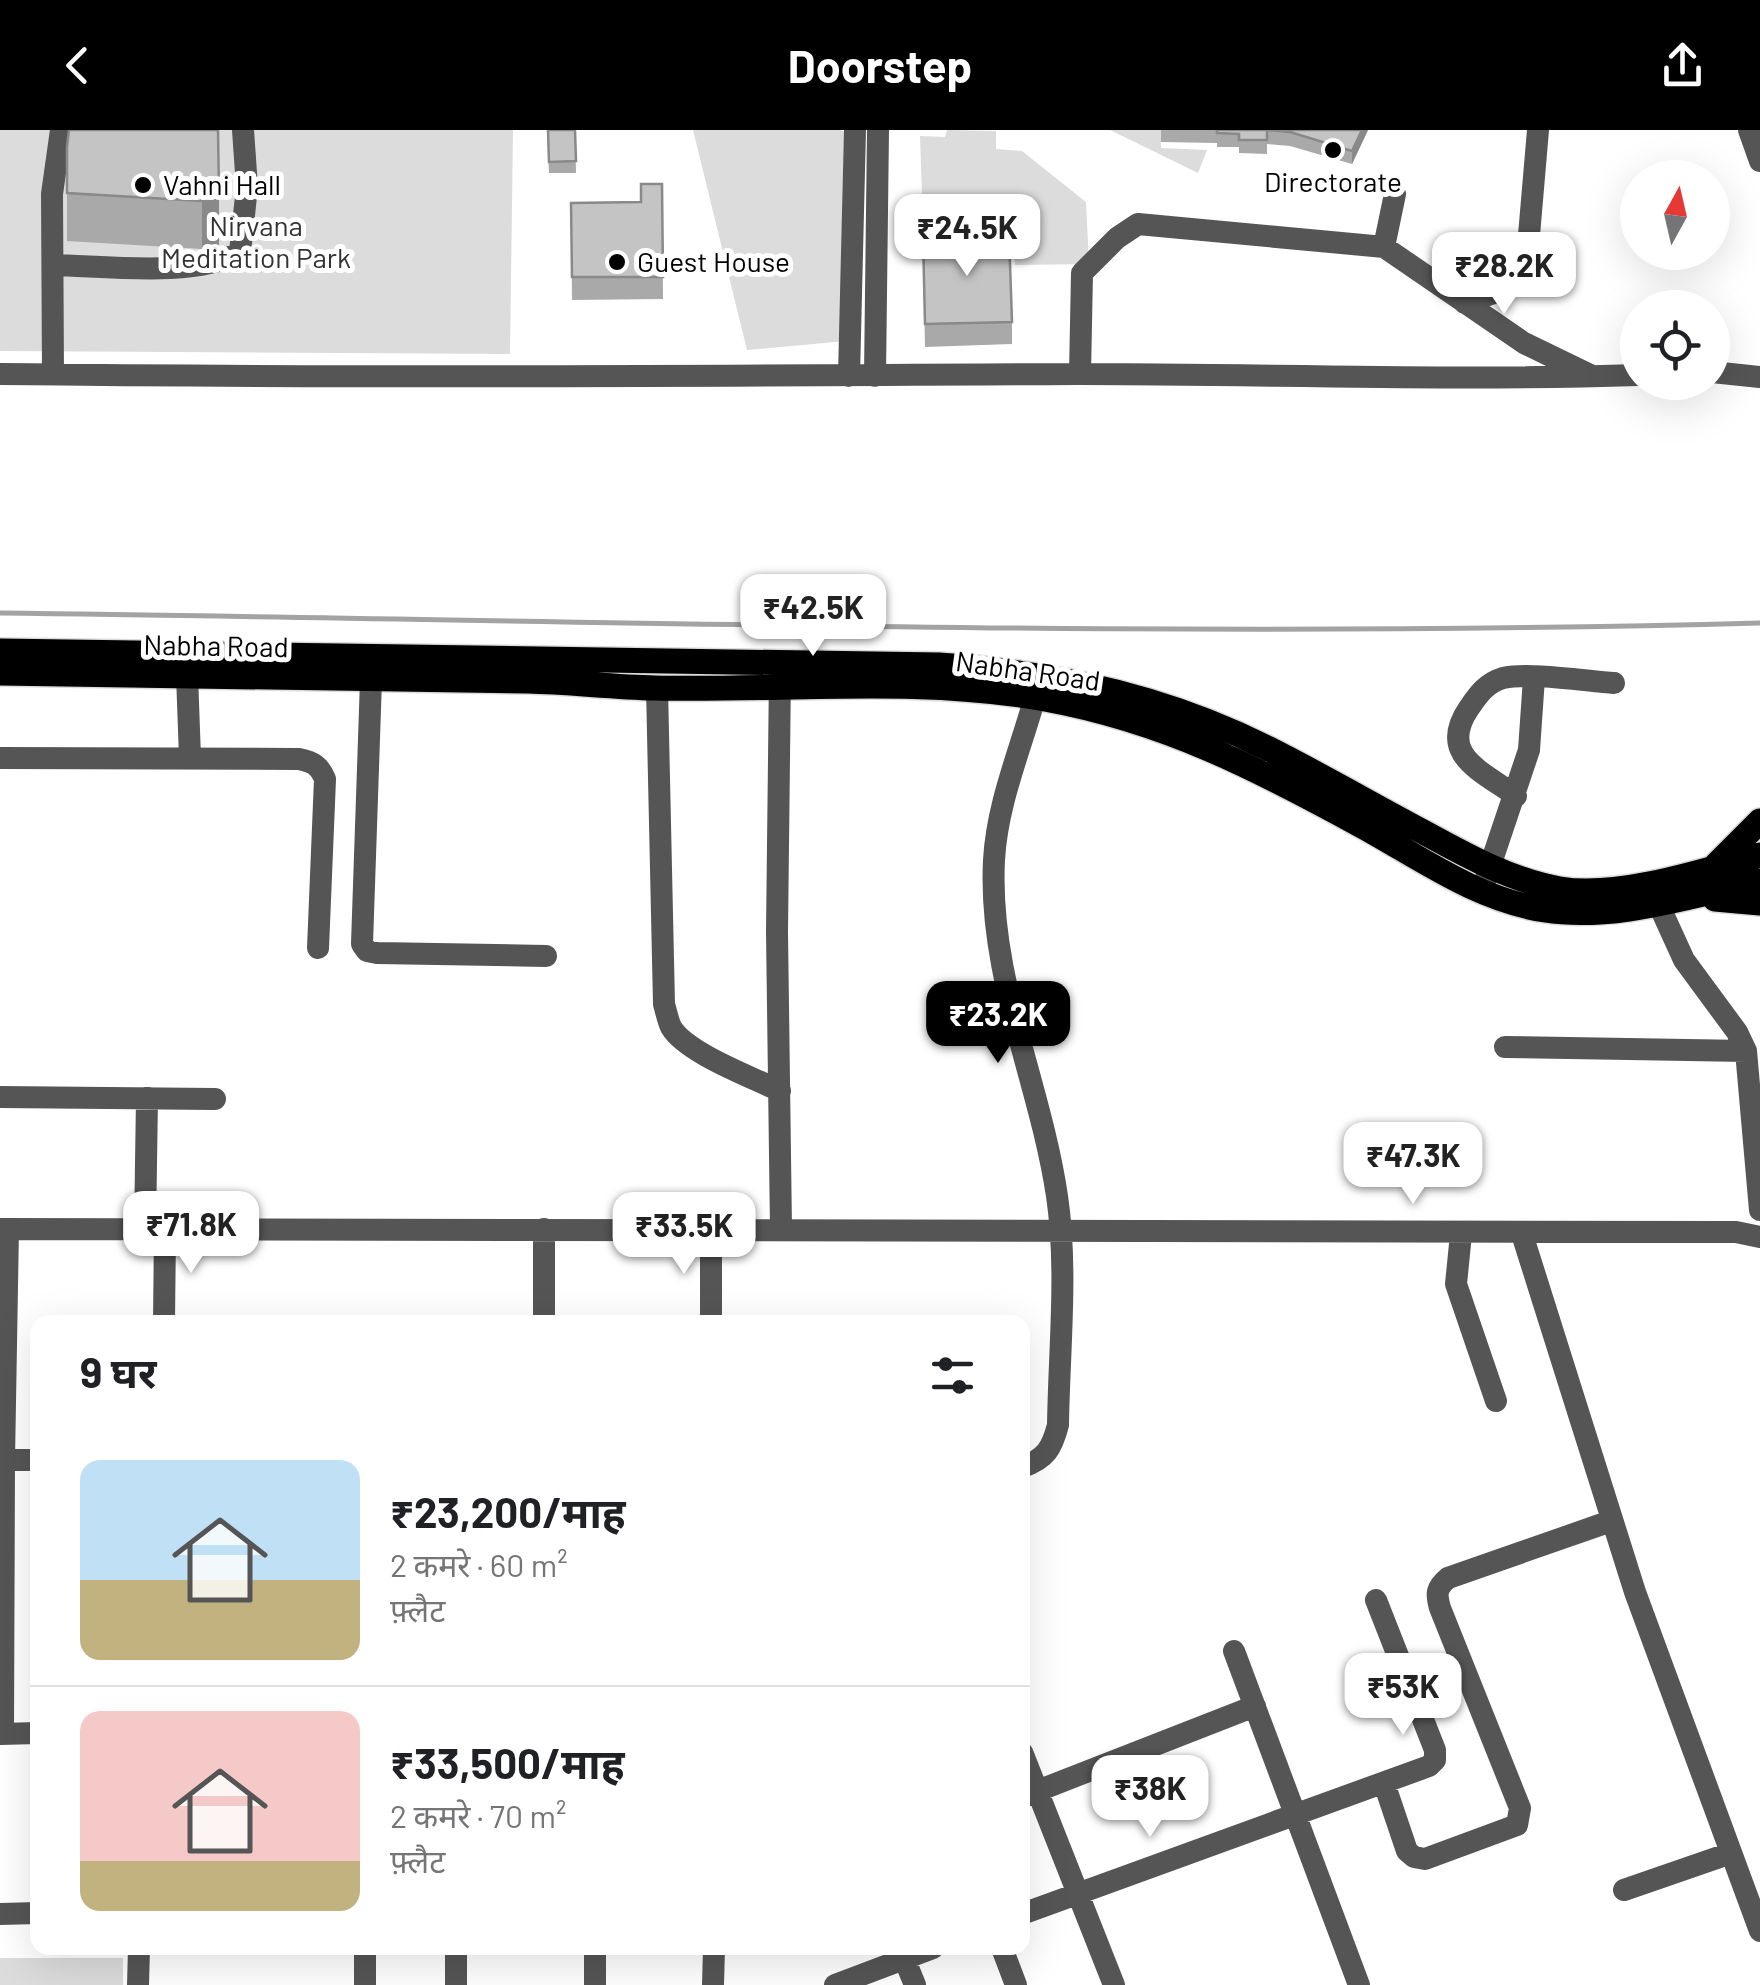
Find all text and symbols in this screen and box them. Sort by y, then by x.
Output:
icon: back [50,38,105,93]
text: Doorstep [788,38,972,92]
icon: share [1655,38,1710,93]
marker: Directorate [1322,139,1344,161]
north arrow [1620,160,1730,270]
map controls [1620,160,1730,400]
place label: Directorate [1264,164,1402,198]
place label: Vahni Hall [163,167,281,201]
marker: Vahni Hall [132,174,154,196]
pin: ₹24.5K [886,194,1048,279]
text: ₹24.5K [916,207,1018,245]
park label: Nirvana Meditation Park [161,208,351,274]
pin: ₹28.2K [1423,232,1585,317]
place label: Guest House [637,244,790,278]
text: ₹28.2K [1454,245,1554,283]
marker: Guest House [606,251,628,273]
button: locate [1620,290,1730,400]
pin: ₹42.5K [732,574,894,659]
text: ₹42.5K [762,587,864,625]
street label: Nabha Road [143,627,289,663]
street label: Nabha Road [954,643,1103,697]
pin: ₹23.2K [917,981,1079,1066]
text: ₹23.2K [948,994,1048,1032]
pin: ₹47.3K [1332,1122,1494,1207]
text: ₹47.3K [1365,1135,1461,1173]
pin: ₹71.8K [110,1191,272,1276]
pin: ₹33.5K [603,1192,765,1277]
text: ₹71.8K [145,1204,237,1242]
text: ₹33.5K [635,1205,733,1243]
text: 9 घर [80,1346,156,1396]
icon: filters [925,1348,980,1403]
text: ₹23,200/माह [390,1486,626,1536]
icon: home [160,1500,280,1620]
text: 2 कमरे · 60 m² [390,1545,568,1583]
text: फ़्लैट [390,1590,445,1628]
pin: ₹53K [1344,1653,1462,1738]
text: ₹53K [1367,1666,1439,1704]
text: ₹33,500/माह [390,1737,624,1787]
icon: home [160,1751,280,1871]
pin: ₹38K [1091,1755,1209,1840]
text: ₹38K [1114,1768,1186,1806]
text: 2 कमरे · 70 m² [390,1796,566,1834]
text: फ़्लैट [390,1841,445,1879]

